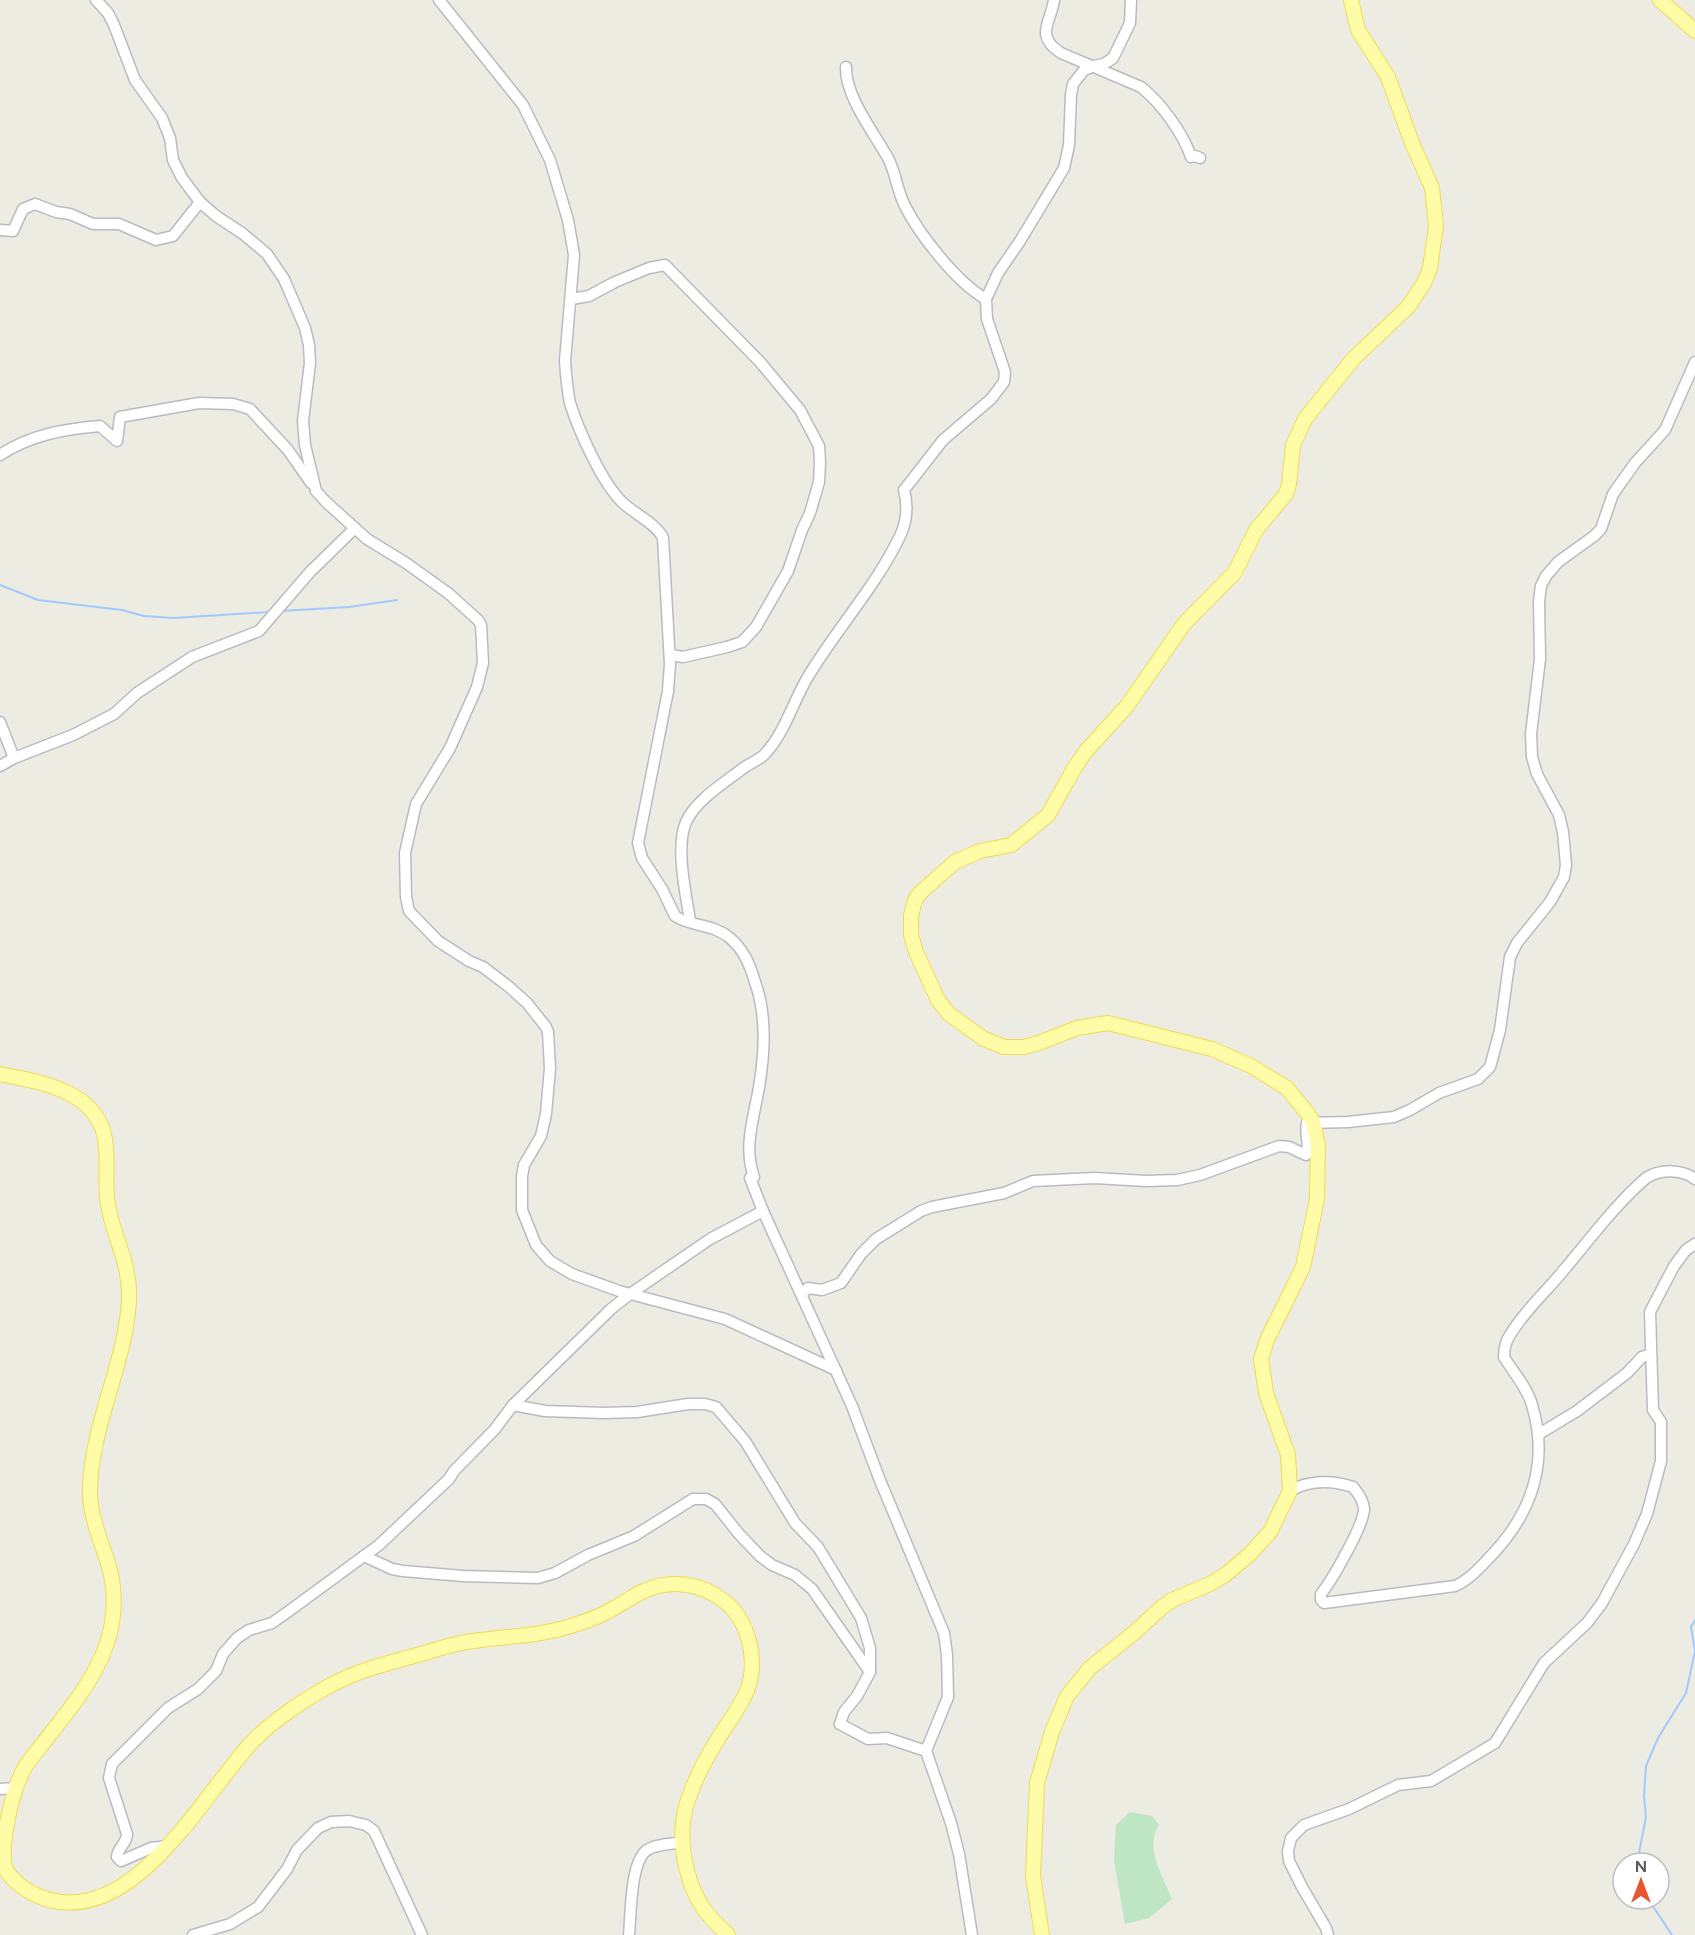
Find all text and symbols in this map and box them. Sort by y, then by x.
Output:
north arrow [1611,1851,1671,1911]
text: N [1635,1857,1647,1876]

